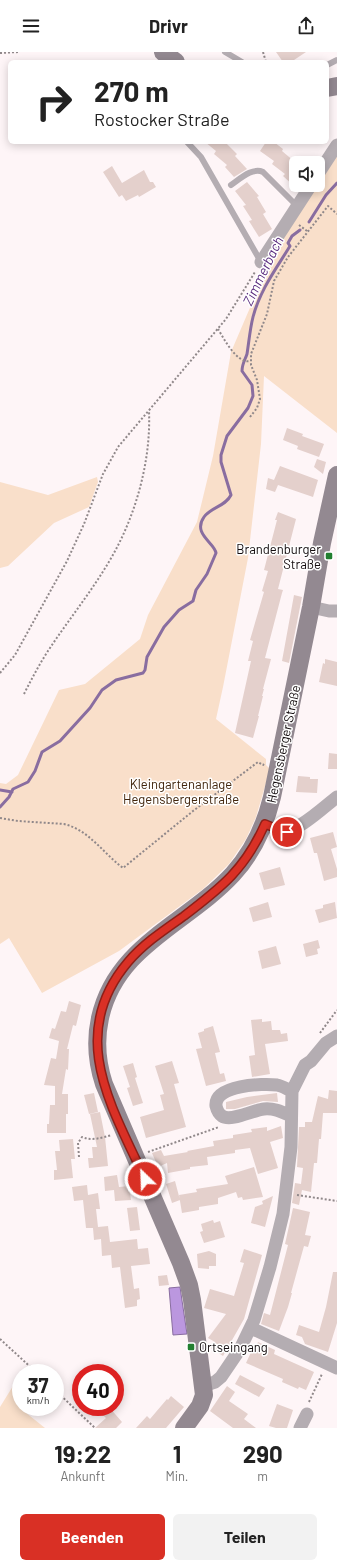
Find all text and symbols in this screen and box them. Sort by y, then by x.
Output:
icon: menu [20,15,42,37]
text: Drivr [149,15,188,37]
icon: share [295,15,317,37]
text: 270 m [94,74,169,108]
icon: right [28,76,80,128]
text: Rostocker Straße [94,108,230,130]
map controls [289,156,325,192]
button: sound [289,156,325,192]
water label: Zimmerbach [239,234,287,308]
place label: Brandenburger Straße [236,541,321,572]
marker: Brandenburger Straße [324,551,334,561]
street label: Hegensberger Straße [263,684,303,804]
park label: Kleingartenanlage Hegensbergerstraße [123,776,239,807]
pin [270,815,304,849]
icon: arrive [276,821,298,843]
position arrow [124,1158,166,1200]
place label: Ortseingang [199,1339,268,1355]
marker: Ortseingang [186,1342,196,1352]
speed limit sign: 40 [72,1364,124,1416]
text: 37 [28,1373,48,1397]
text: km/h [27,1394,49,1406]
text: 19:22 [54,1439,111,1468]
text: 1 [173,1439,181,1468]
text: 290 [243,1439,283,1468]
text: Ankunft [60,1468,105,1484]
text: Min. [165,1468,188,1484]
text: m [257,1468,268,1484]
button: Beenden [20,1514,165,1560]
button: Teilen [173,1514,317,1560]

